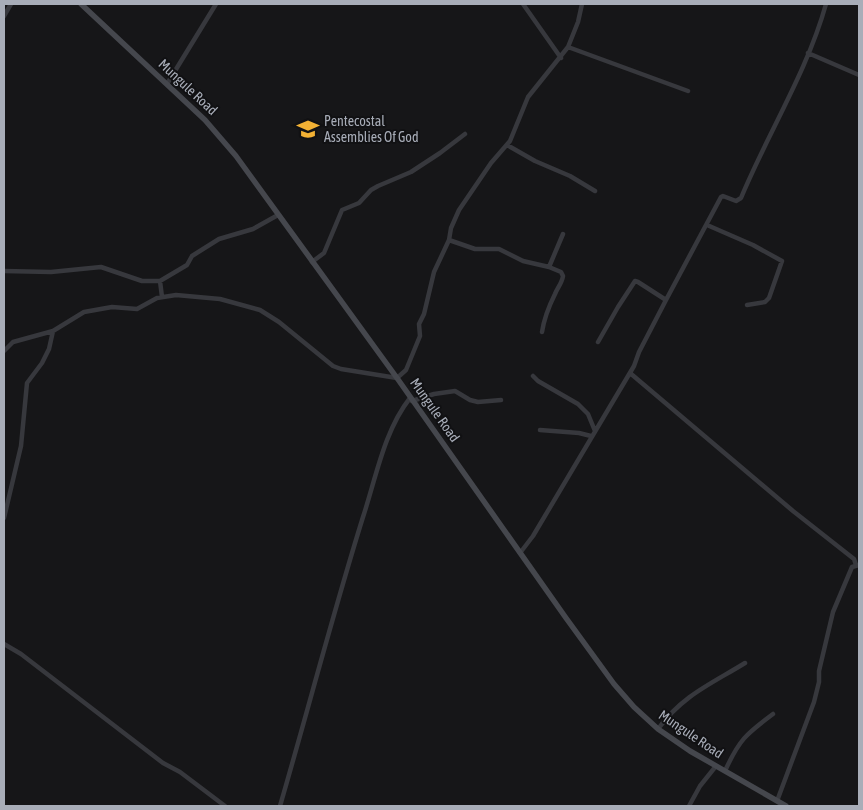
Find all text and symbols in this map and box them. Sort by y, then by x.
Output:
street label: Mungule Road [155,56,221,118]
place label: Pentecostal Assemblies Of God [324,113,419,145]
school or university icon: Pentecostal Assemblies Of God [295,116,321,142]
street label: Mungule Road [407,375,463,445]
street label: Mungule Road [656,707,726,761]

